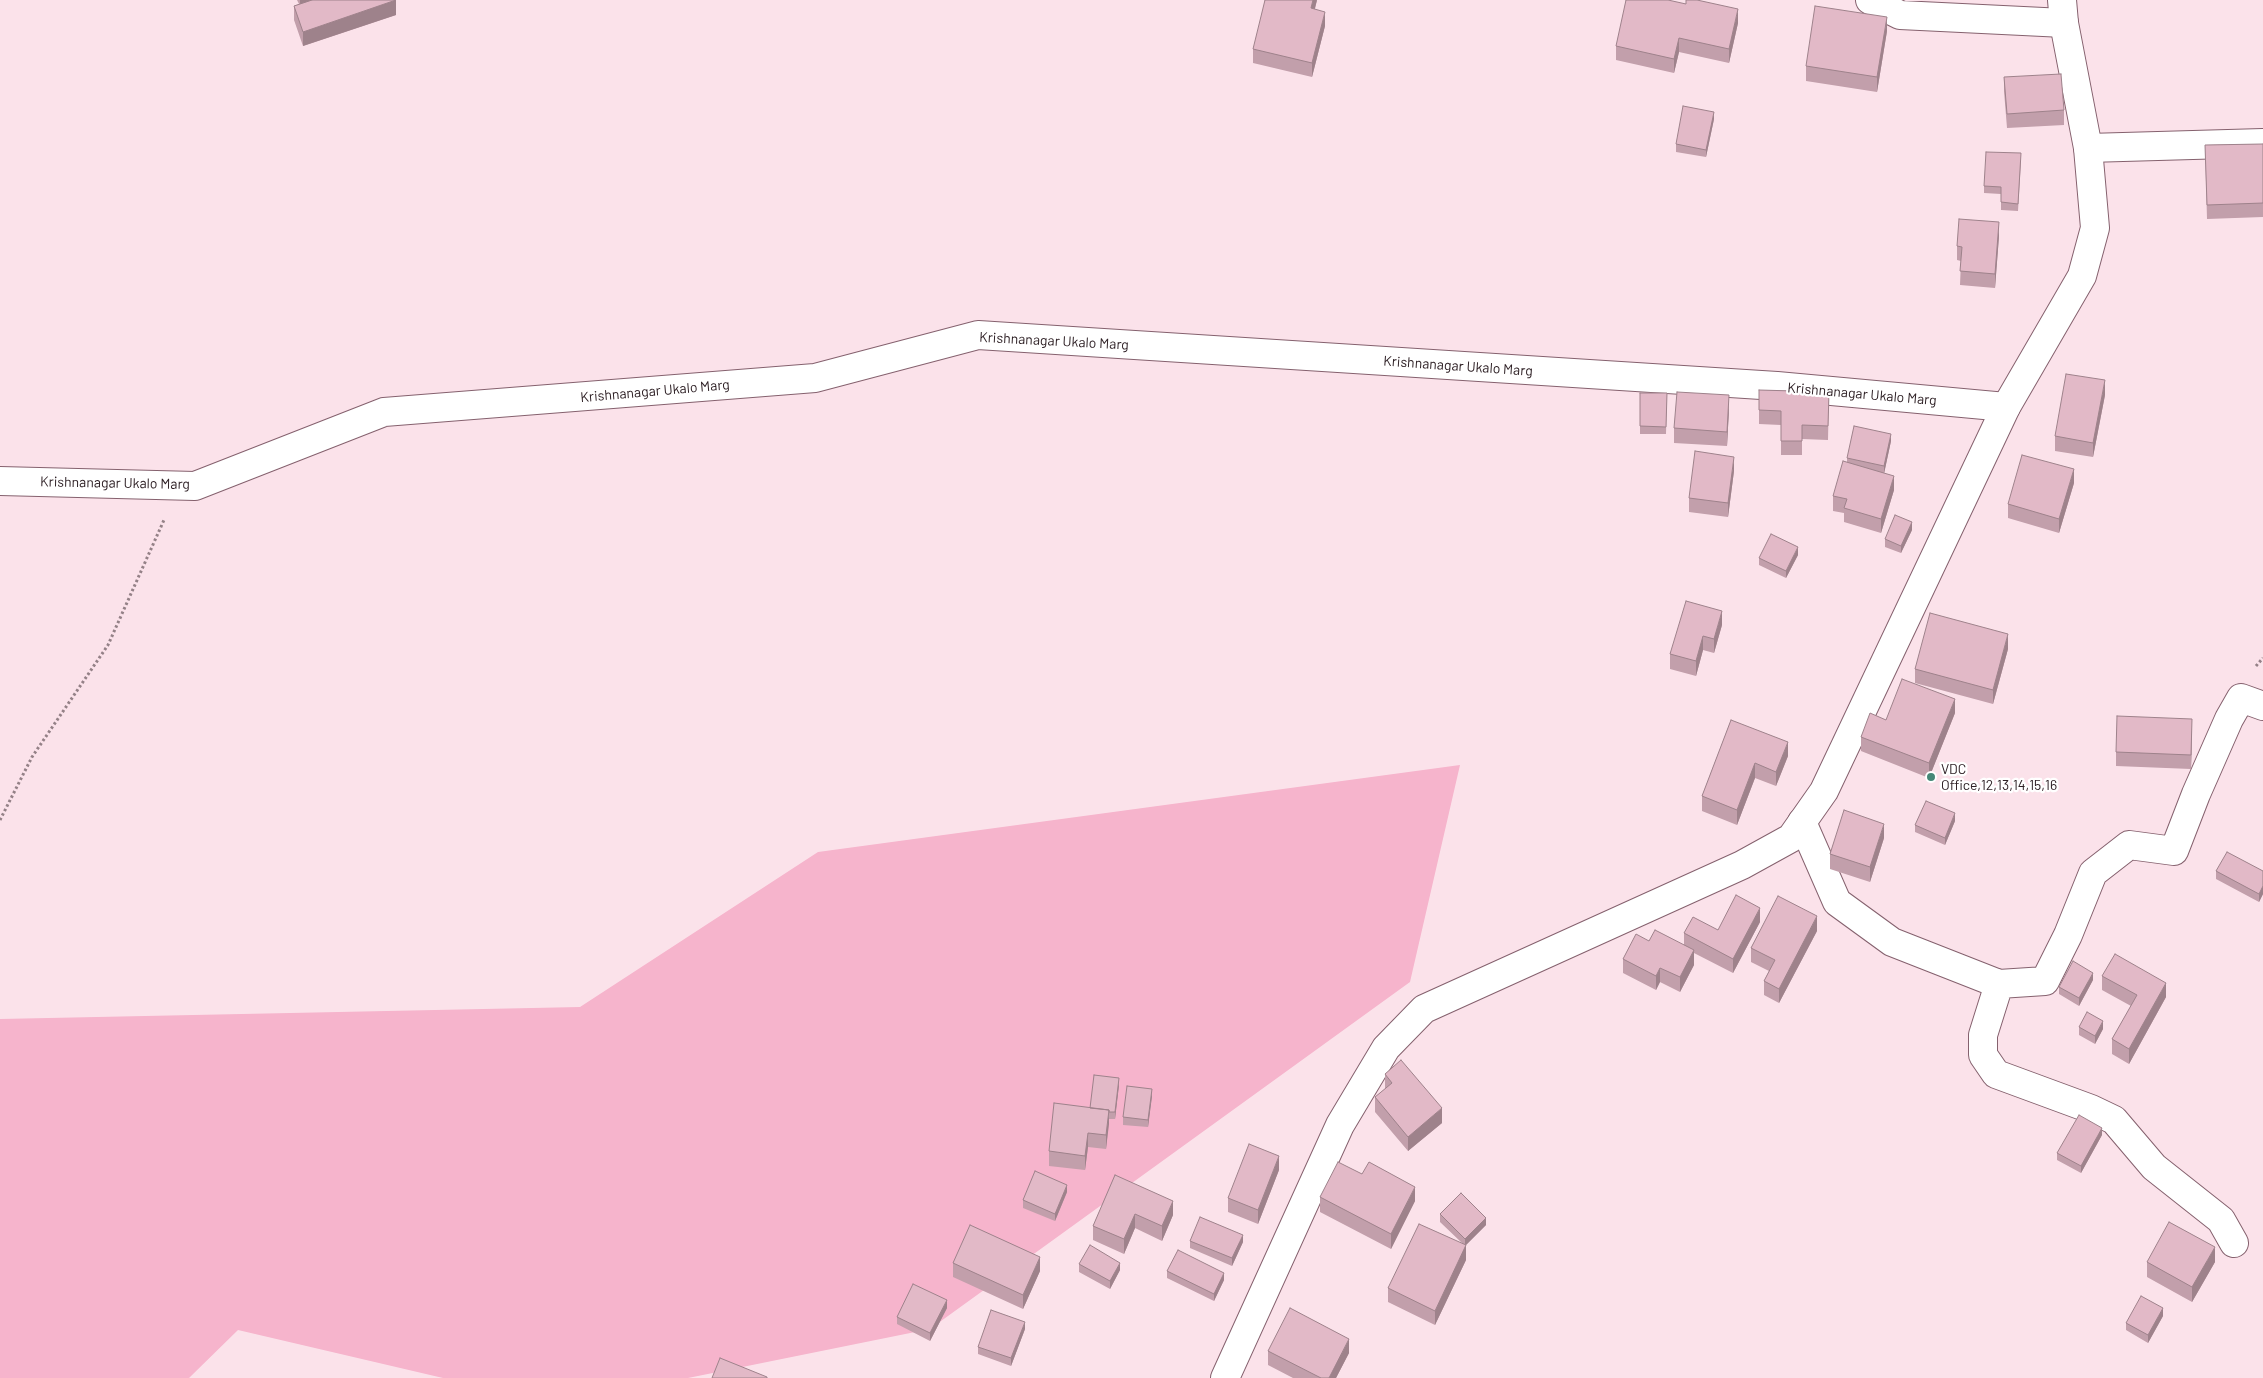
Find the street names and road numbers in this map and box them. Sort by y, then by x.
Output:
street label: Krishnanagar Ukalo Marg [979,329,1129,353]
street label: Krishnanagar Ukalo Marg [1383,352,1533,380]
street label: Krishnanagar Ukalo Marg [580,376,730,406]
street label: Krishnanagar Ukalo Marg [1787,379,1937,409]
street label: Krishnanagar Ukalo Marg [40,473,190,493]

